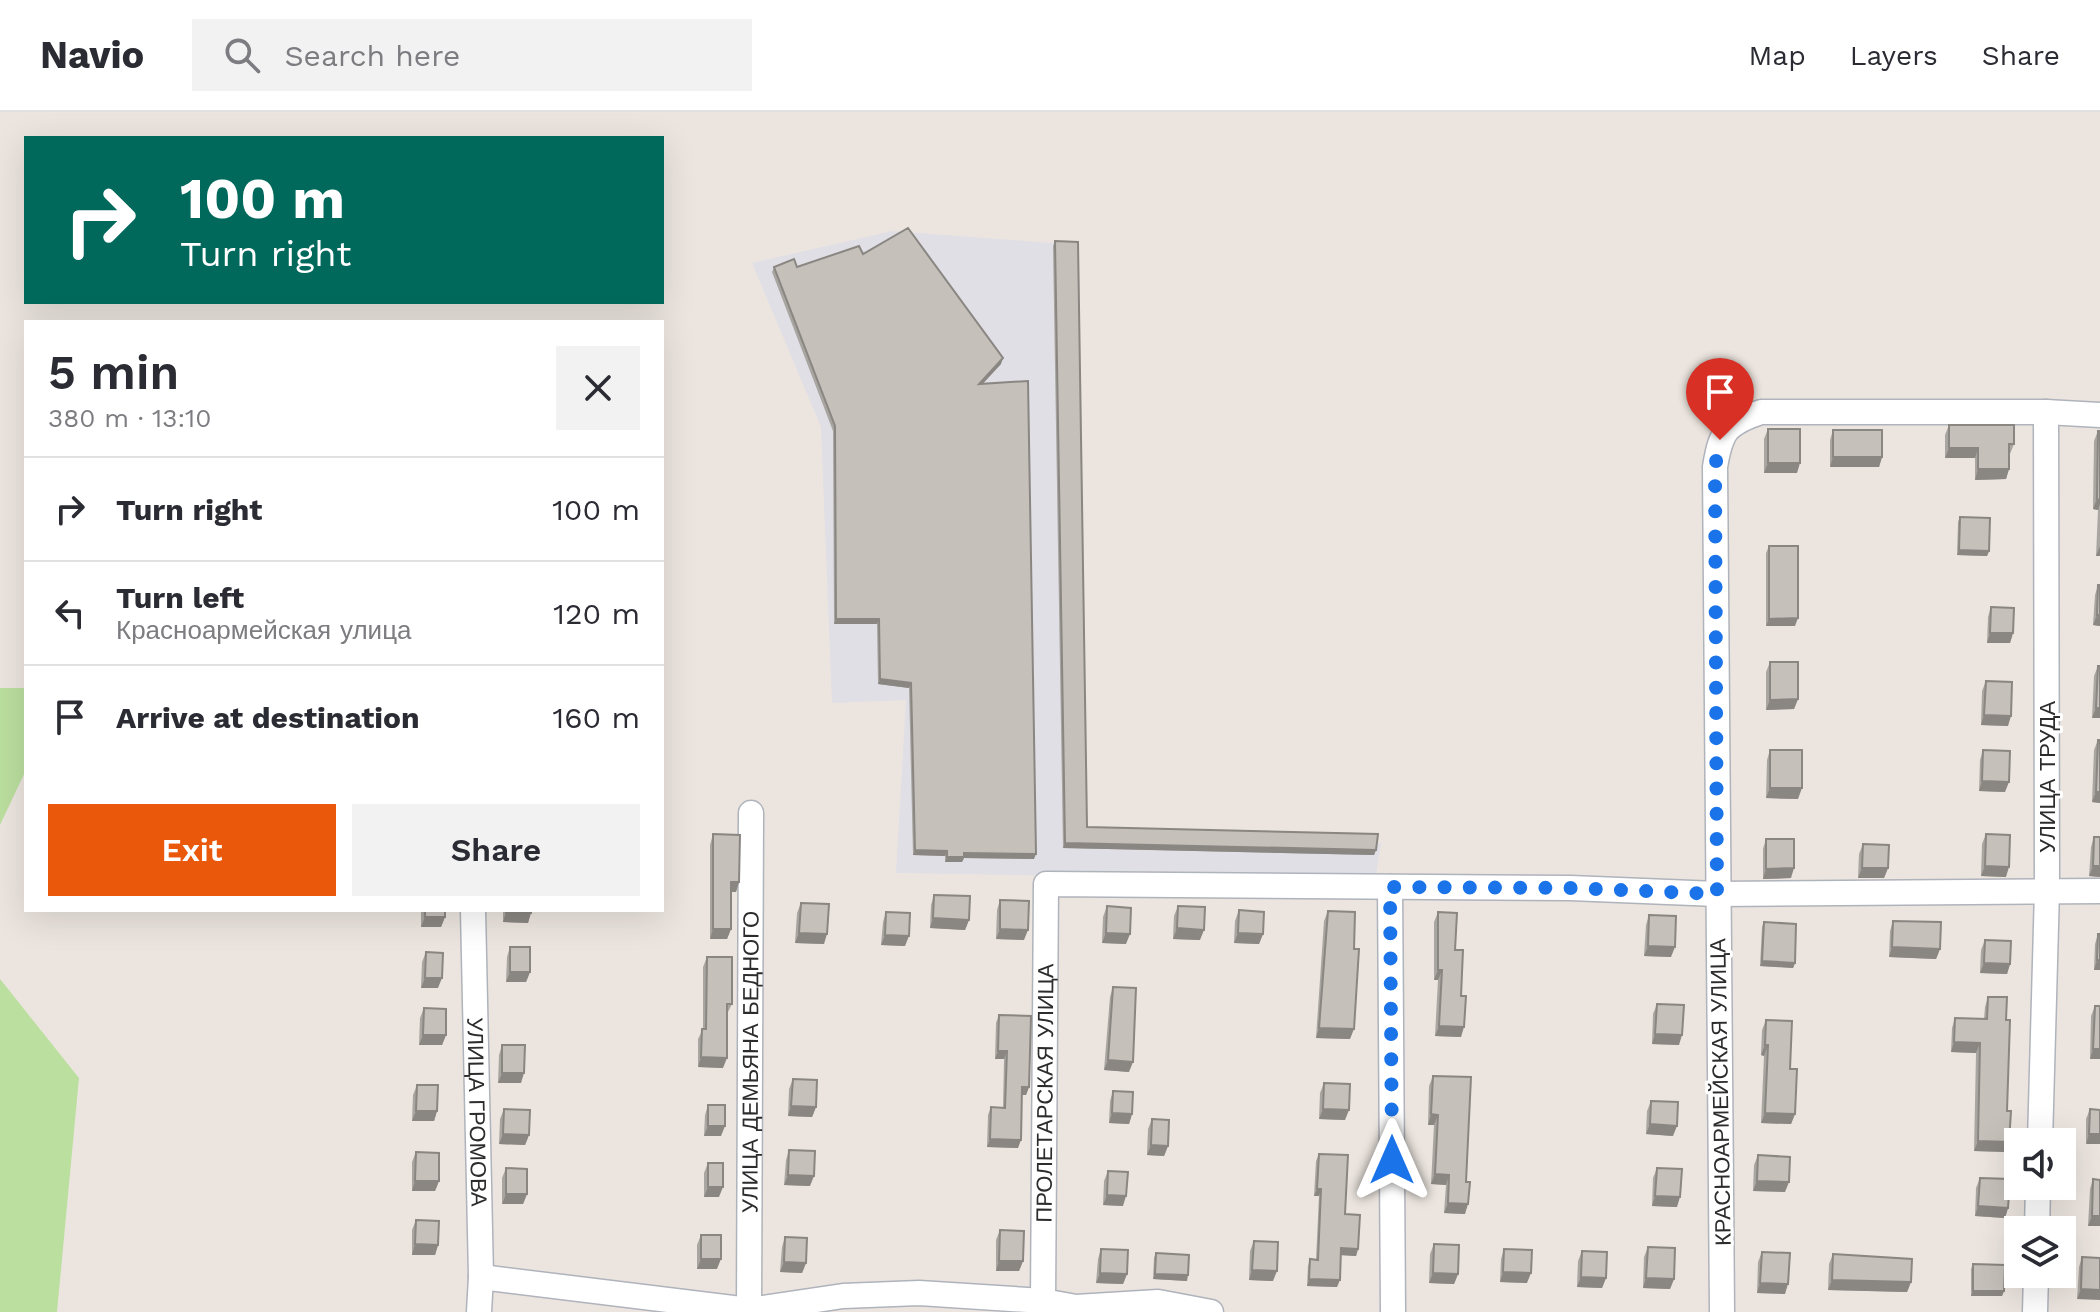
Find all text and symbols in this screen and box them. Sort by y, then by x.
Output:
search box [192,19,752,91]
text: Navio [40,33,144,77]
icon: search [220,33,264,77]
text: Search here [284,38,460,73]
text: Map [1749,39,1806,72]
text: Layers [1850,39,1938,72]
text: Share [1982,39,2060,72]
text: 100 m [180,166,345,232]
icon: right [48,168,152,272]
text: Turn right [180,233,351,275]
text: 5 min [48,344,179,401]
button: close [556,346,640,430]
pin [1686,358,1754,440]
icon: arrive [1698,370,1742,414]
text: 380 m · 13:10 [48,403,211,433]
icon: right [48,487,92,531]
text: Turn right [116,492,262,527]
text: 100 m [552,492,640,527]
text: Turn left [116,580,244,615]
icon: left [48,591,92,635]
text: 120 m [553,596,640,631]
text: Красноармейская улица [116,615,412,645]
icon: arrive [48,695,92,739]
text: Arrive at destination [116,700,420,735]
text: 160 m [553,700,640,735]
street label: УЛИЦА ТРУДА [2035,701,2060,853]
button: Exit [48,804,336,896]
button: Share [352,804,640,896]
street label: УЛИЦА ДЕМЬЯНА БЕДНОГО [737,911,764,1213]
street label: КРАСНОАРМЕЙСКАЯ УЛИЦА [1705,938,1736,1246]
street label: ПРОЛЕТАРСКАЯ УЛИЦА [1032,963,1058,1223]
street label: УЛИЦА ГРОМОВА [462,1017,491,1207]
position arrow [1350,1118,1434,1202]
map controls [2004,1128,2076,1288]
button: sound [2004,1128,2076,1200]
button: layers [2004,1216,2076,1288]

